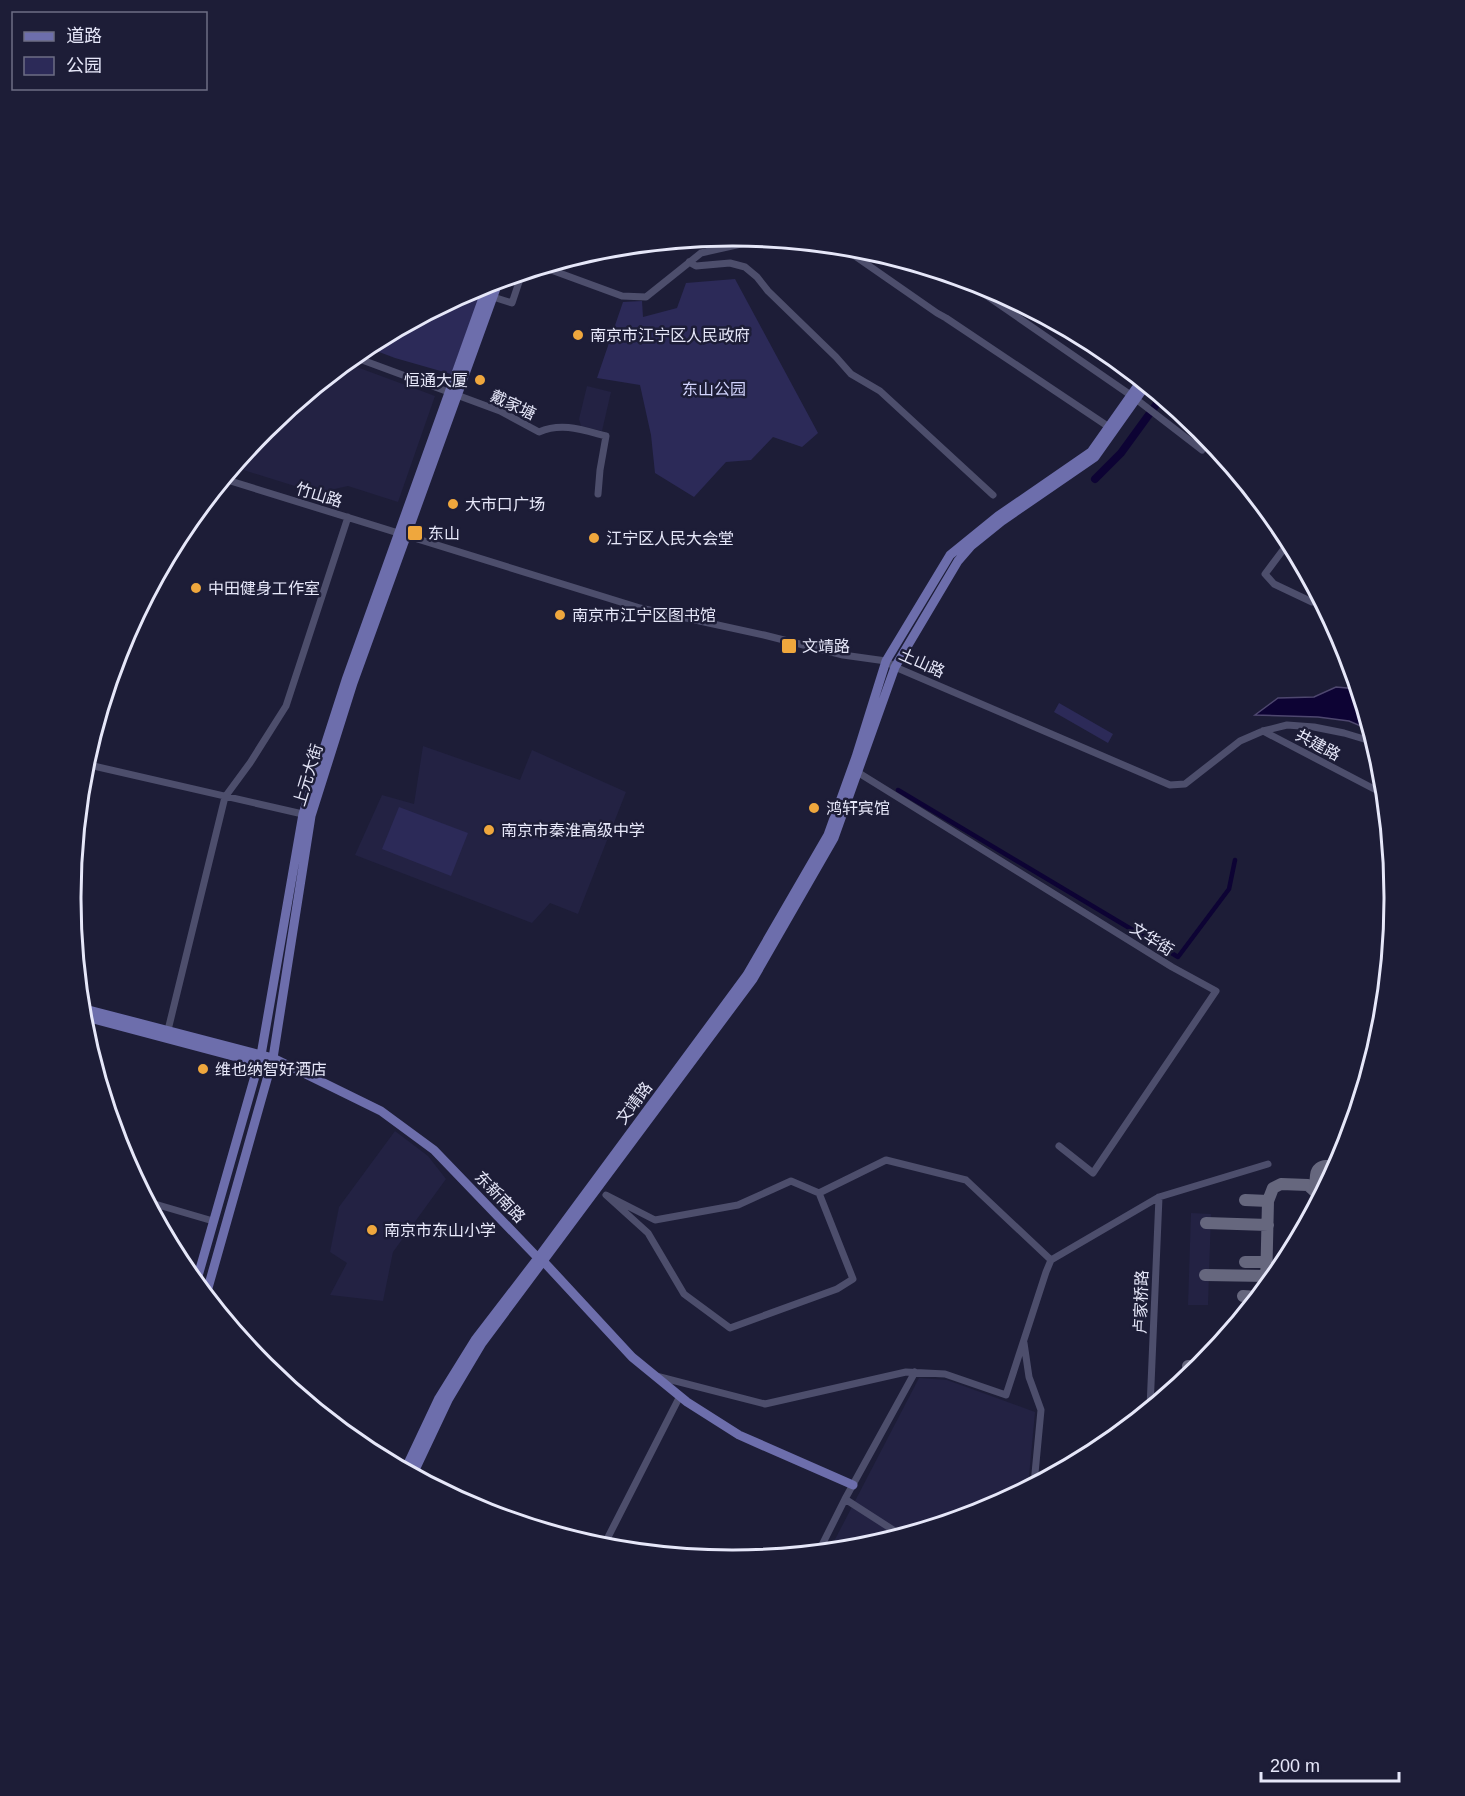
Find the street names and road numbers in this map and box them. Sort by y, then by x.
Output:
street label: 戴家塘 [488,387,538,423]
street label: 竹山路 [294,480,344,510]
street label: 土山路 [897,645,947,681]
street label: 共建路 [1293,726,1343,764]
street label: 上元大街 [291,742,325,808]
street label: 文华街 [1127,919,1177,959]
street label: 文靖路 [613,1079,655,1127]
street label: 东新南路 [472,1168,528,1226]
street label: 卢家桥路 [1131,1270,1151,1334]

